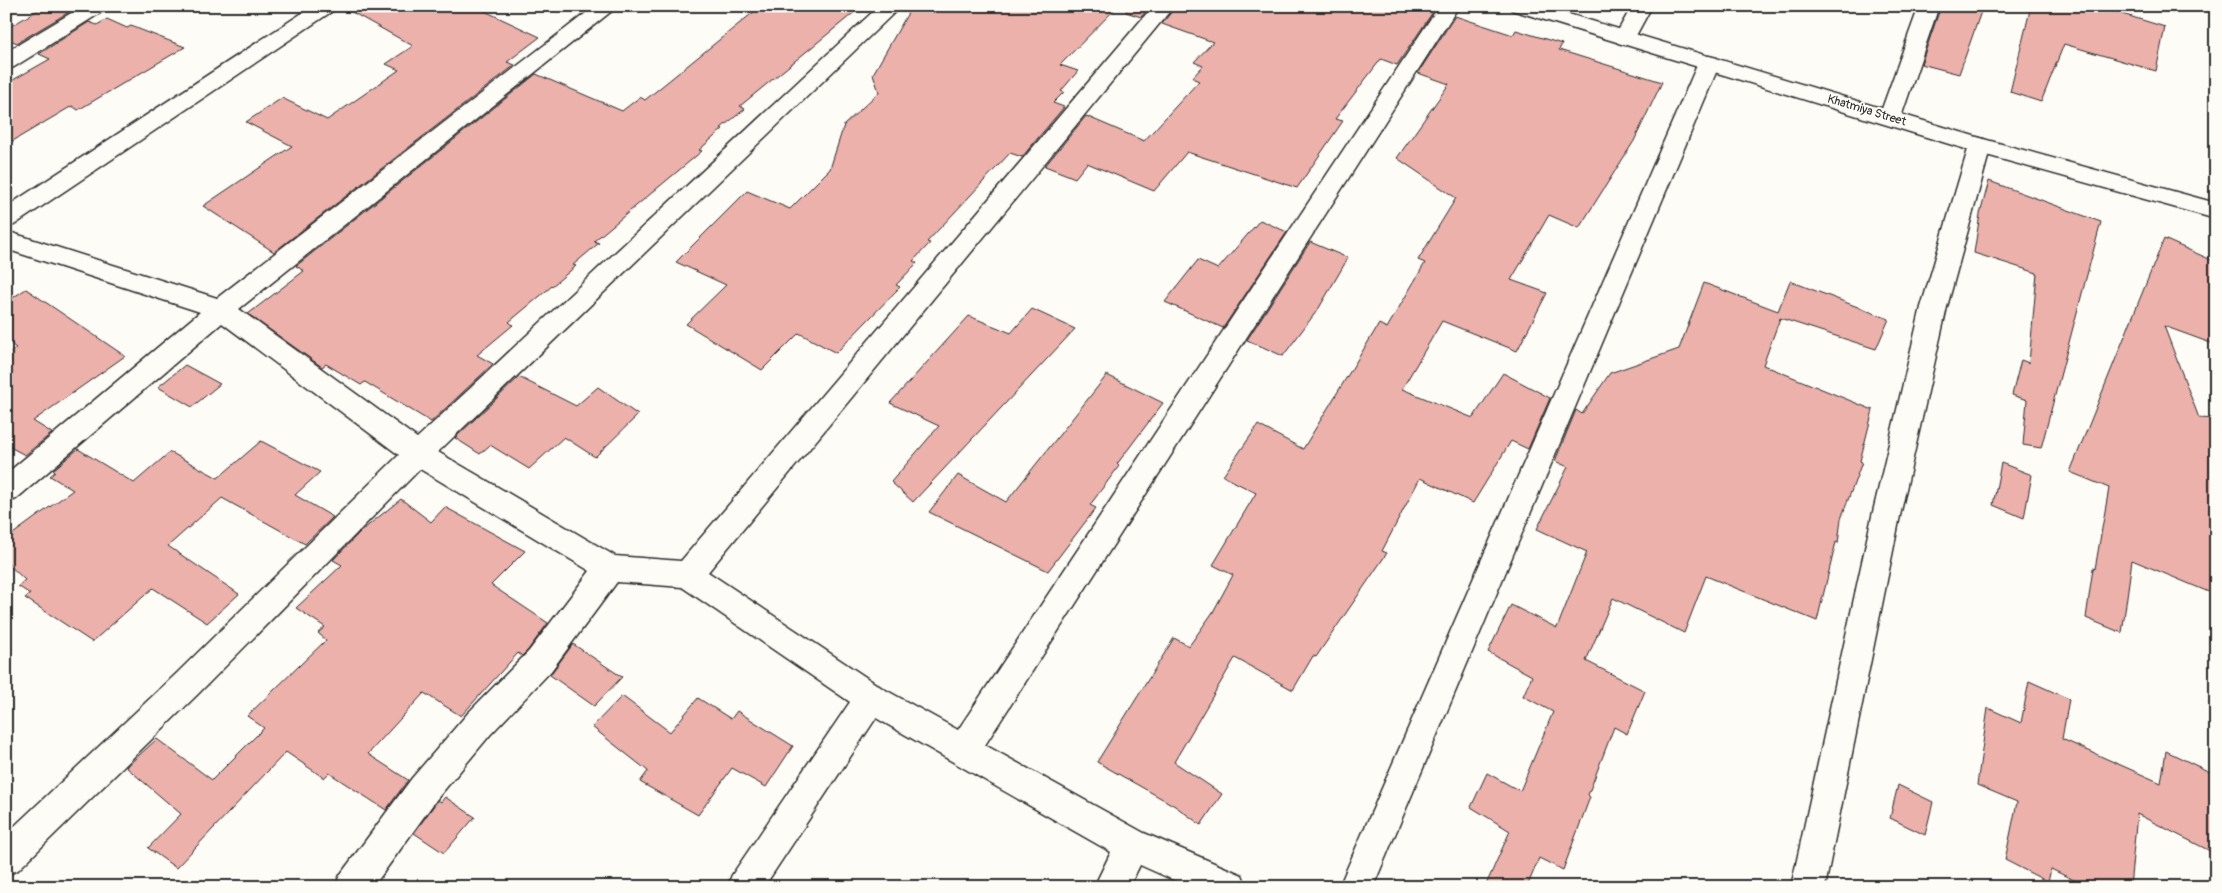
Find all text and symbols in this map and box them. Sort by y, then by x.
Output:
street label: Khatmiya Street [1826,91,1908,130]

